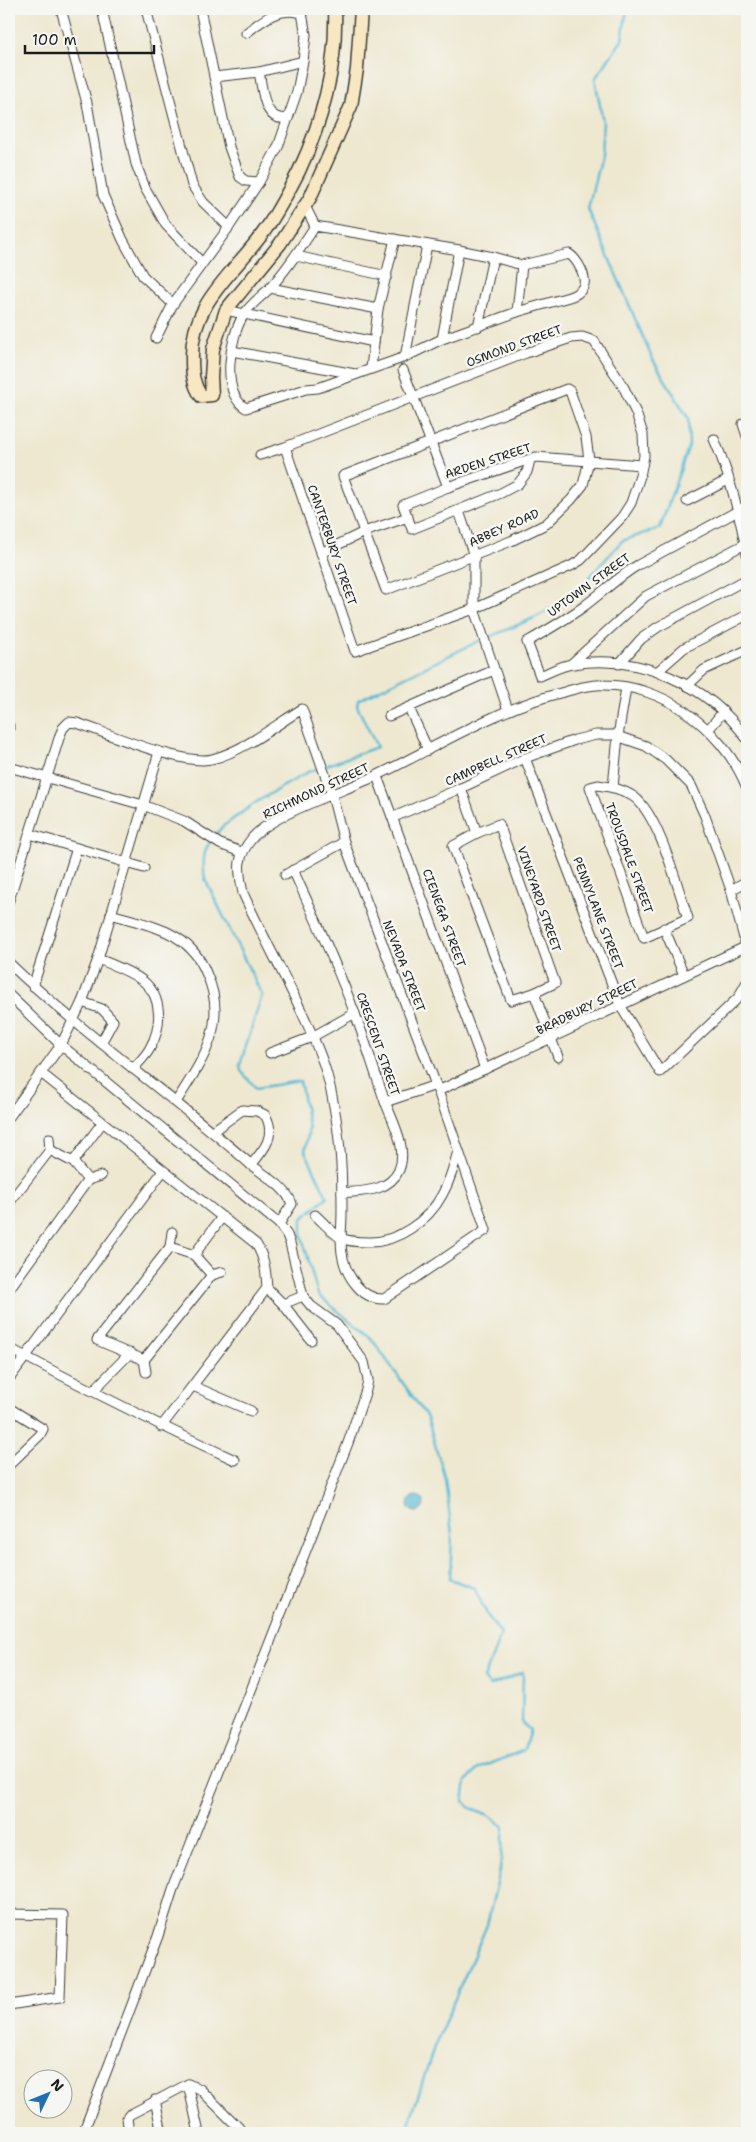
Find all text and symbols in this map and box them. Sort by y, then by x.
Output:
scale bar [25,22,154,54]
text: 100 m [32,30,77,50]
street label: OSMOND STREET [464,321,565,371]
street label: ARDEN STREET [443,439,534,482]
street label: CANTERBURY STREET [304,483,360,608]
street label: ABBEY ROAD [466,505,542,551]
street label: UPTOWN STREET [544,549,634,620]
street label: CAMPBELL STREET [443,730,550,790]
street label: RICHMOND STREET [260,759,372,823]
street label: TROUSDALE STREET [602,800,657,916]
street label: VINEYARD STREET [513,844,565,955]
street label: PENNYLANE STREET [569,855,627,972]
street label: CIENEGA STREET [419,867,469,970]
street label: NEVADA STREET [379,918,429,1015]
street label: BRADBURY STREET [534,975,641,1039]
street label: CRESCENT STREET [353,990,403,1098]
north arrow [22,2070,72,2120]
text: N [47,2075,68,2095]

